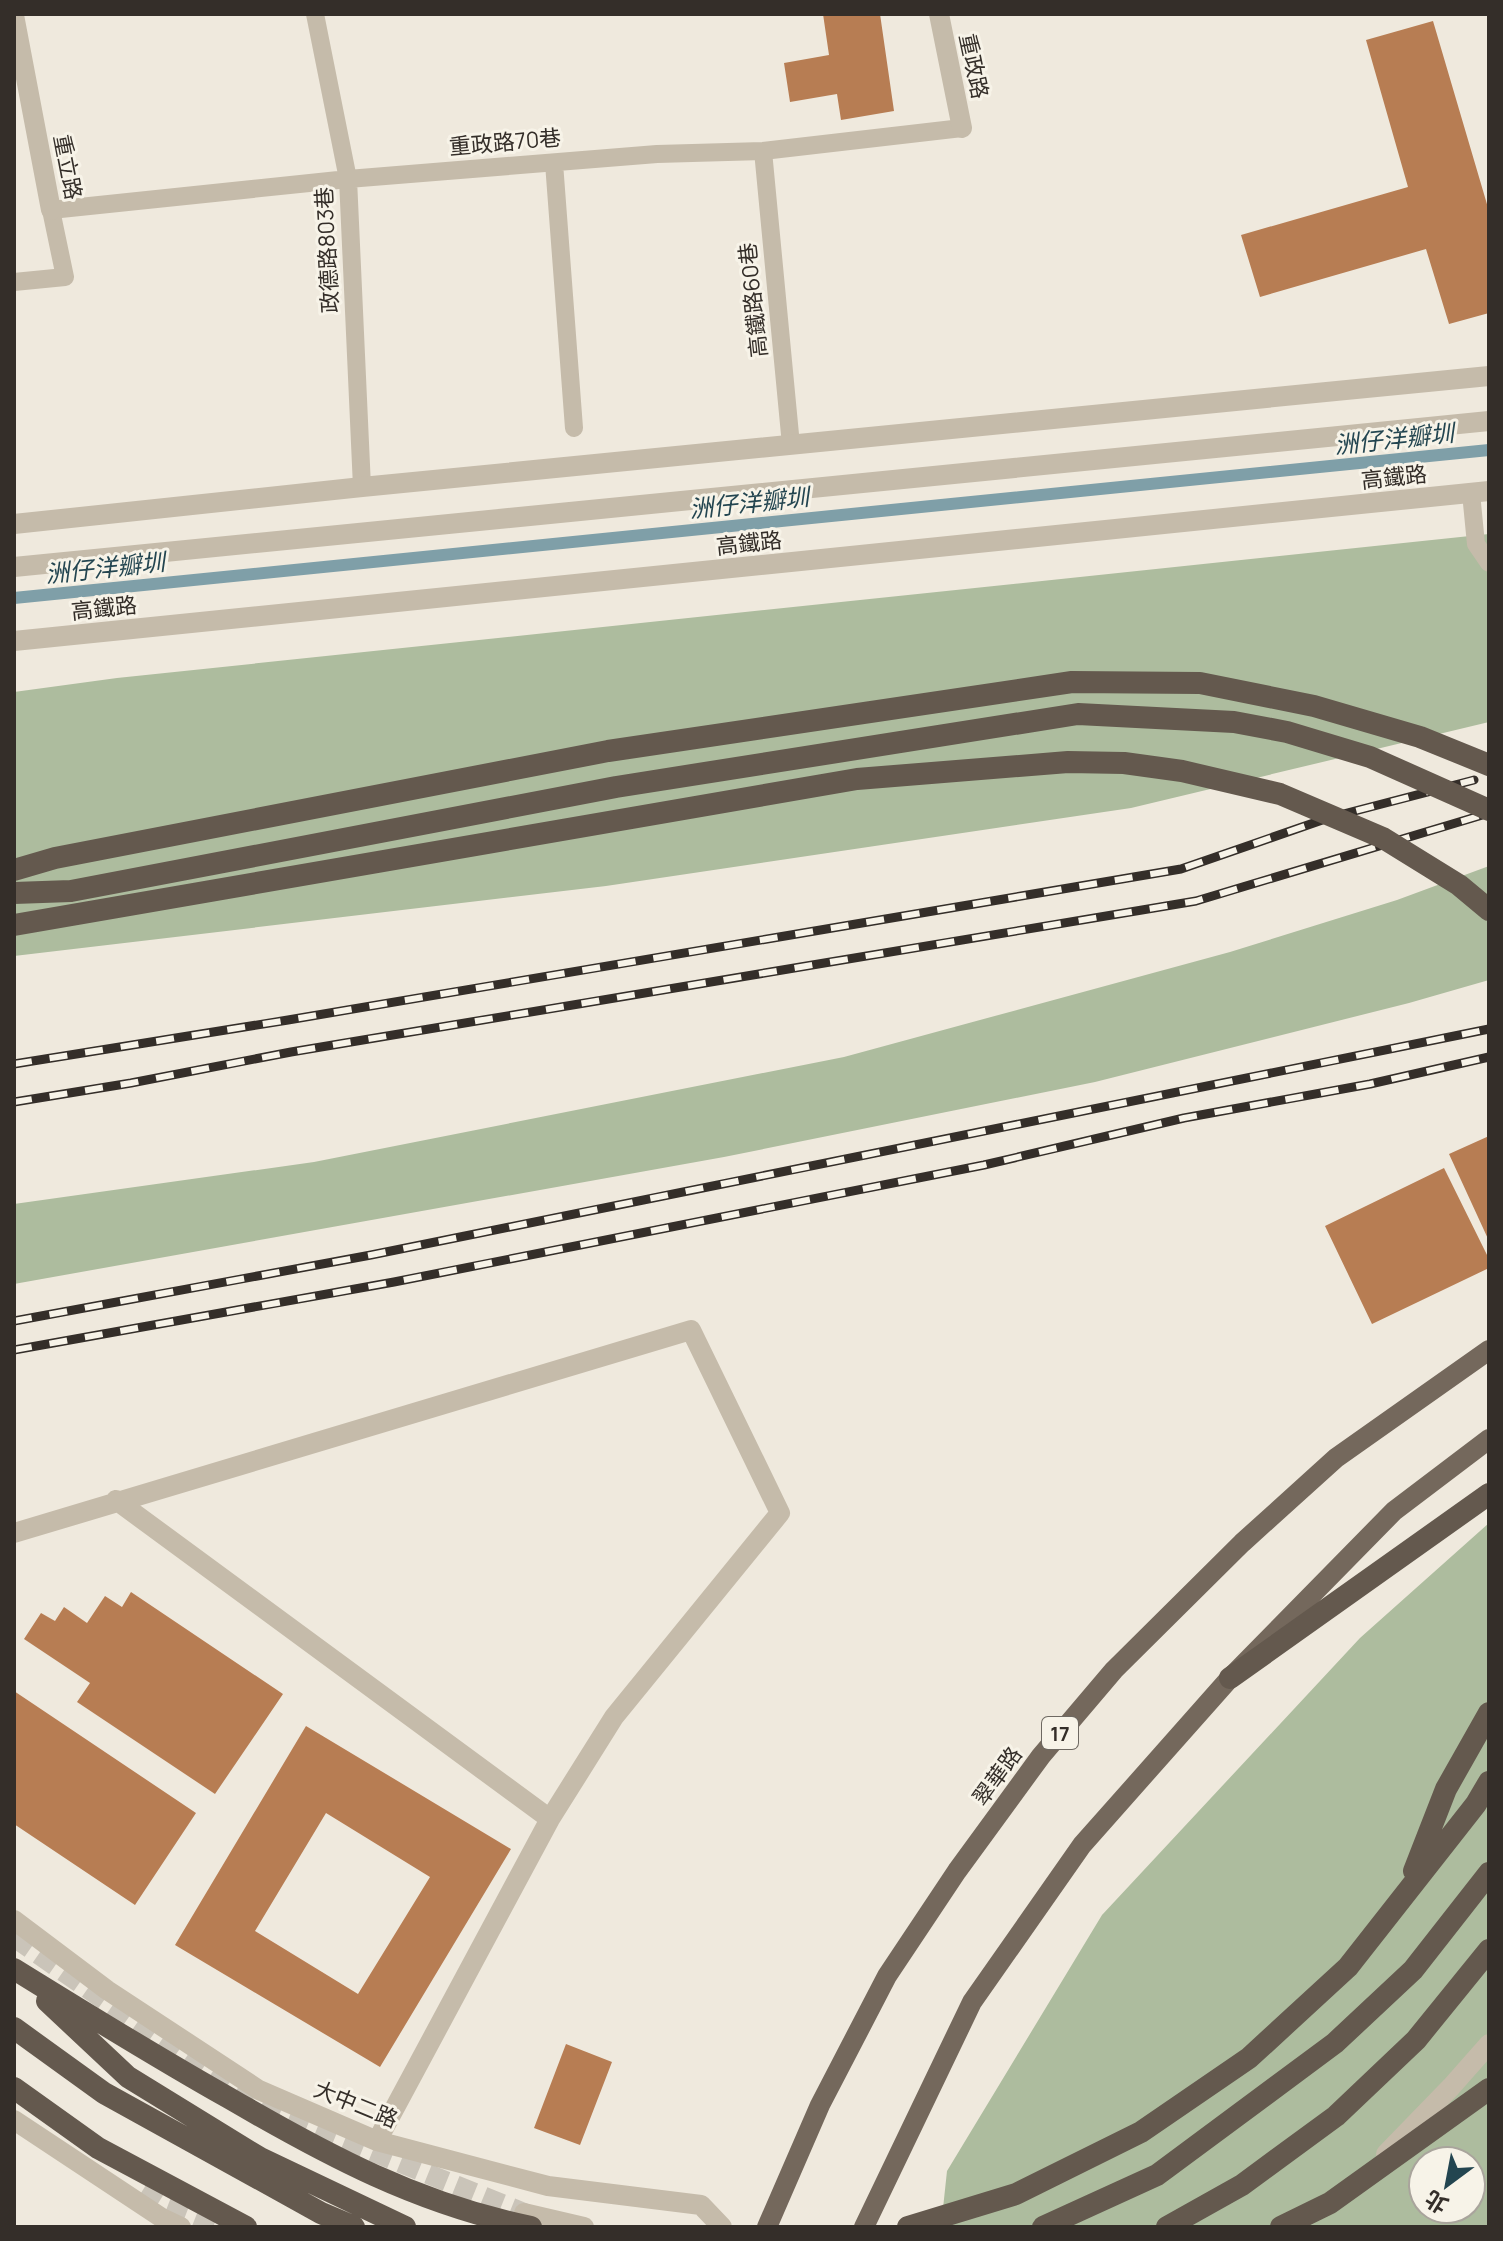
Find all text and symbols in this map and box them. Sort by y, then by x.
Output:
street label: 重政路 [952,31,996,101]
street label: 重政路70巷 [448,122,562,162]
street label: 重立路 [47,132,89,202]
street label: 政德路803巷 [309,186,345,314]
street label: 高鐵路60巷 [732,241,774,359]
water label: 洲仔洋瓣圳 [1333,415,1458,461]
street label: 高鐵路 [1360,459,1428,495]
water label: 洲仔洋瓣圳 [688,479,813,525]
street label: 高鐵路 [715,525,783,561]
water label: 洲仔洋瓣圳 [44,544,169,590]
street label: 高鐵路 [70,590,138,626]
road number: 17 [1042,1717,1078,1749]
street label: 翠華路 [965,1740,1029,1812]
street label: 大中二路 [310,2074,402,2134]
north arrow [1407,2145,1487,2225]
text: 北 [1419,2183,1454,2221]

